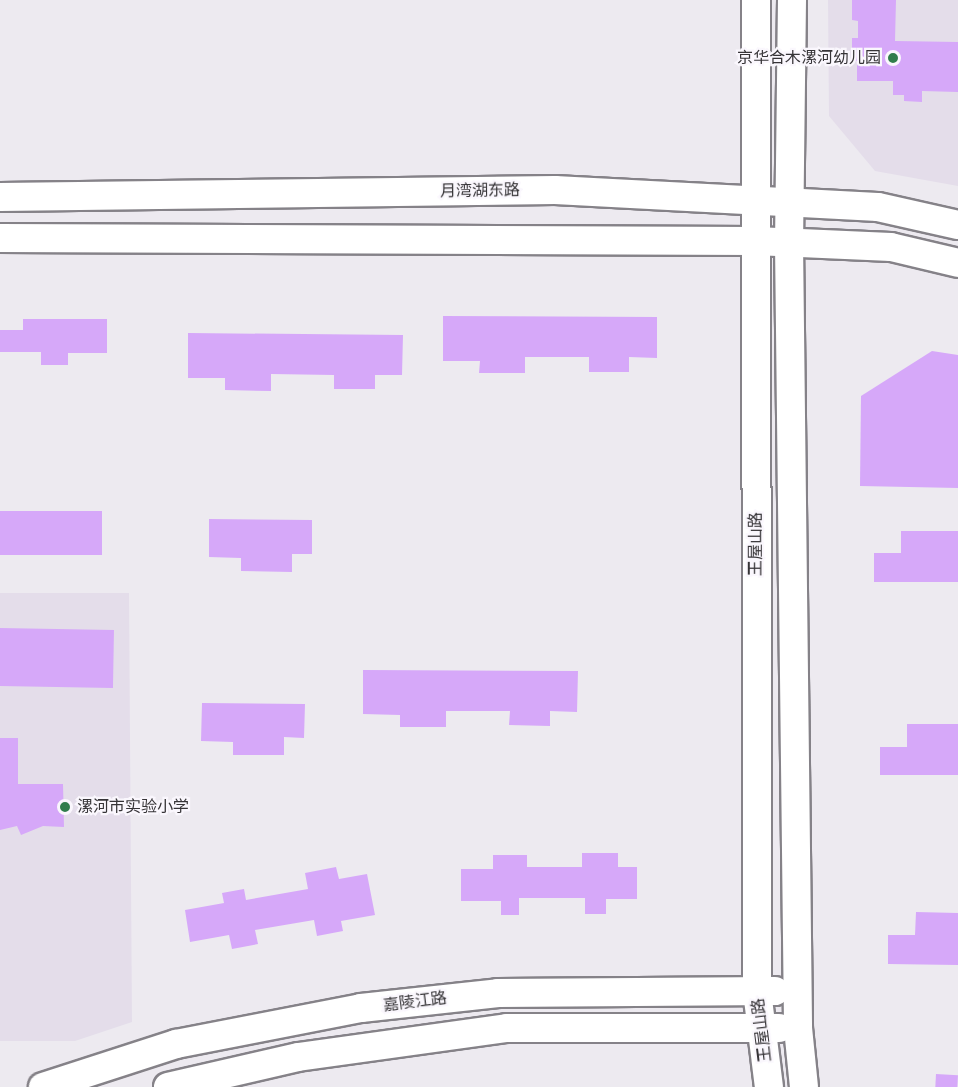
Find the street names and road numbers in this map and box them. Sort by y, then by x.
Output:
street label: 月湾湖东路 [440,181,520,201]
street label: 王屋山路 [746,512,766,576]
street label: 嘉陵江路 [382,989,448,1015]
street label: 王屋山路 [749,997,775,1063]

